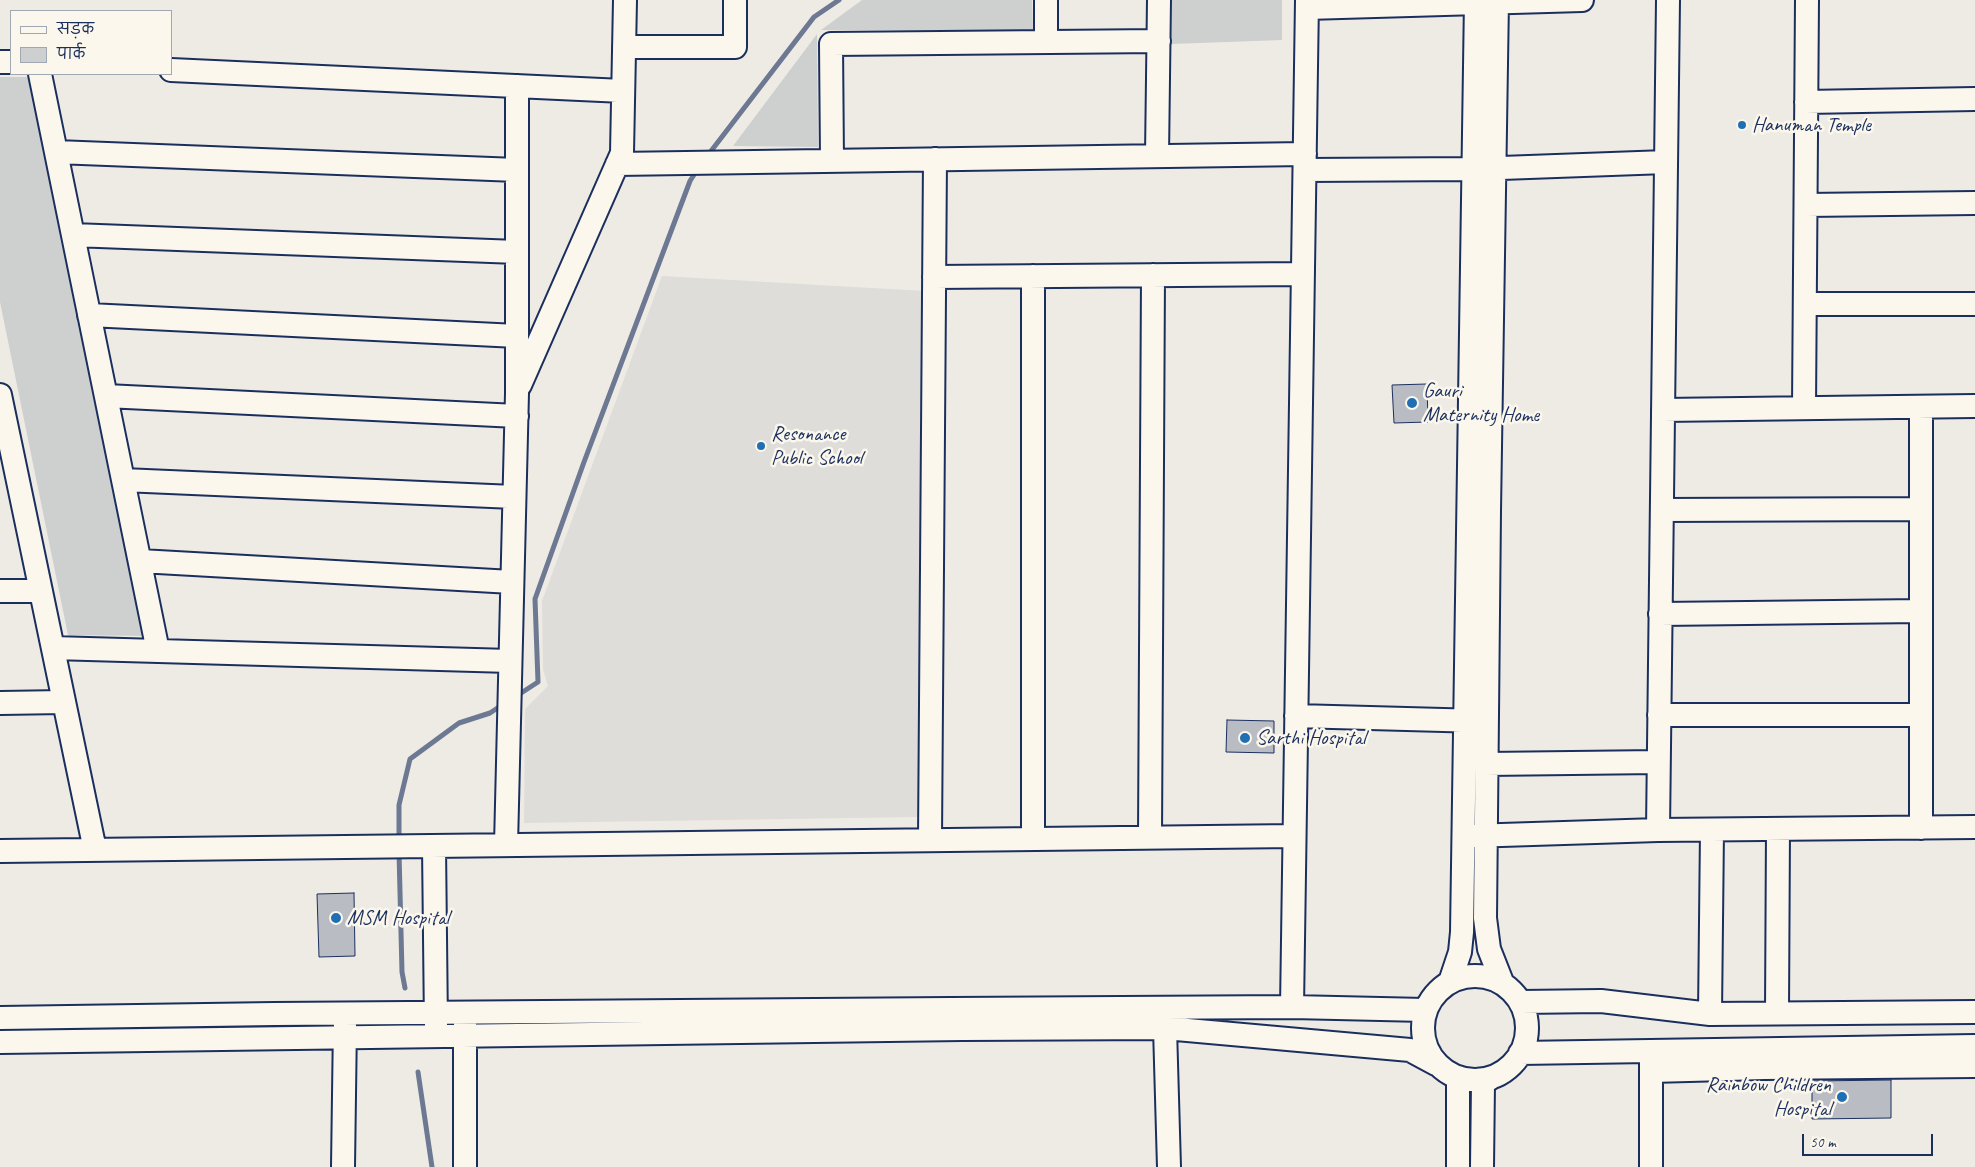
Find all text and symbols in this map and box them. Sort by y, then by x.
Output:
legend [10,10,172,75]
text: सड़क [57,20,94,39]
text: पार्क [57,45,85,64]
place label: Hanuman Temple [1752,112,1871,138]
marker: Hanuman Temple [1736,119,1748,131]
place label: Gauri Maternity Home [1423,378,1539,428]
marker: Gauri Maternity Home [1405,396,1419,410]
place label: Resonance Public School [771,421,862,471]
marker: Resonance Public School [755,440,767,452]
place label: Sarthi Hospital [1256,725,1366,751]
marker: Sarthi Hospital [1238,731,1252,745]
place label: MSM Hospital [347,905,449,931]
marker: MSM Hospital [329,911,343,925]
place label: Rainbow Children Hospital [1706,1072,1831,1122]
marker: Rainbow Children Hospital [1835,1090,1849,1104]
scale bar [1805,1124,1936,1156]
text: 50 m [1810,1133,1836,1152]

